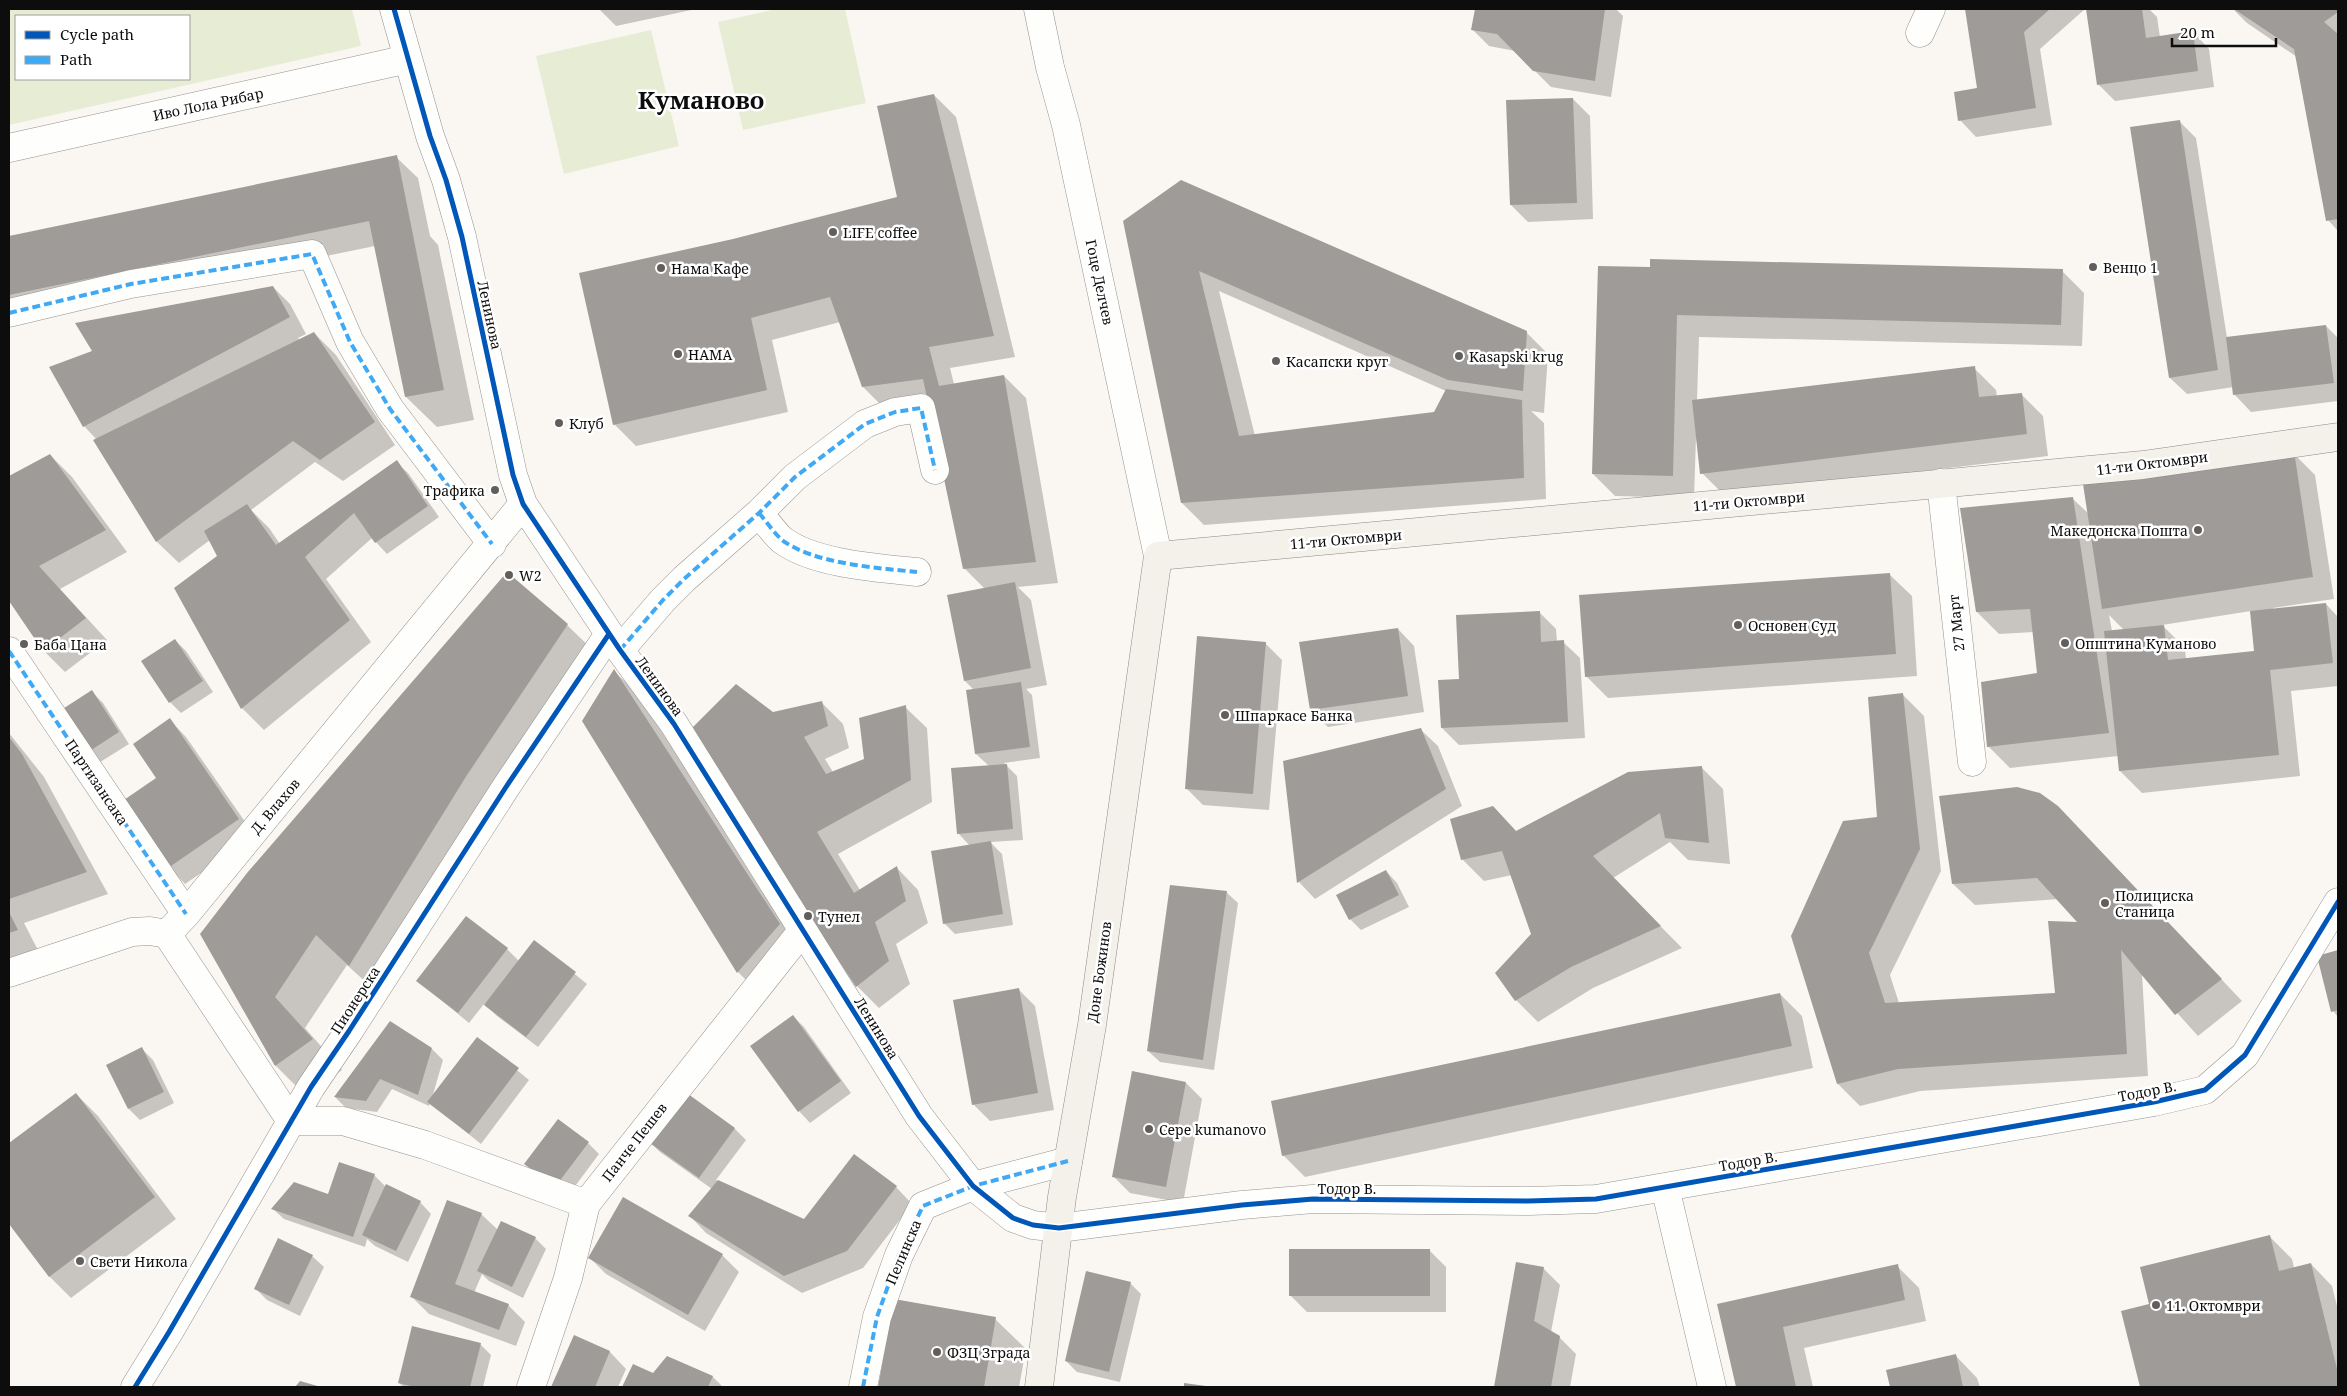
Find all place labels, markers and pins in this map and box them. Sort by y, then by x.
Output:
place label: LIFE coffee [843,223,917,242]
marker: LIFE coffee [827,226,839,238]
place label: Венцо 1 [2103,258,2158,277]
place label: Нама Кафе [671,259,749,278]
marker: Венцо 1 [2087,261,2099,273]
marker: Нама Кафе [655,262,667,274]
place label: НАМА [688,345,732,364]
place label: Kasapski krug [1469,347,1564,366]
marker: НАМА [672,348,684,360]
marker: Kasapski krug [1453,350,1465,362]
place label: Касапски круг [1286,352,1388,371]
marker: Касапски круг [1270,355,1282,367]
place label: Клуб [569,414,604,433]
marker: Клуб [553,417,565,429]
place label: Трафика [424,481,485,500]
marker: Трафика [489,484,501,496]
place label: Македонска Пошта [2050,521,2188,540]
marker: Македонска Пошта [2192,524,2204,536]
place label: W2 [519,566,541,585]
marker: W2 [503,569,515,581]
place label: Основен Суд [1748,616,1837,635]
marker: Основен Суд [1732,619,1744,631]
place label: Општина Куманово [2075,634,2216,653]
place label: Баба Цана [34,635,107,654]
marker: Општина Куманово [2059,637,2071,649]
marker: Баба Цана [18,638,30,650]
place label: Шпаркасе Банка [1235,706,1353,725]
marker: Шпаркасе Банка [1219,709,1231,721]
place label: Полициска Станица [2115,886,2194,921]
marker: Полициска Станица [2099,897,2111,909]
place label: Тунел [818,907,861,926]
marker: Тунел [802,910,814,922]
place label: Cepe kumanovo [1159,1120,1266,1139]
marker: Cepe kumanovo [1143,1123,1155,1135]
place label: Свети Никола [90,1252,188,1271]
marker: Свети Никола [74,1255,86,1267]
place label: 11. Октомври [2166,1296,2261,1315]
marker: 11. Октомври [2150,1299,2162,1311]
place label: ФЗЦ Зграда [947,1343,1031,1362]
marker: ФЗЦ Зграда [931,1346,943,1358]

